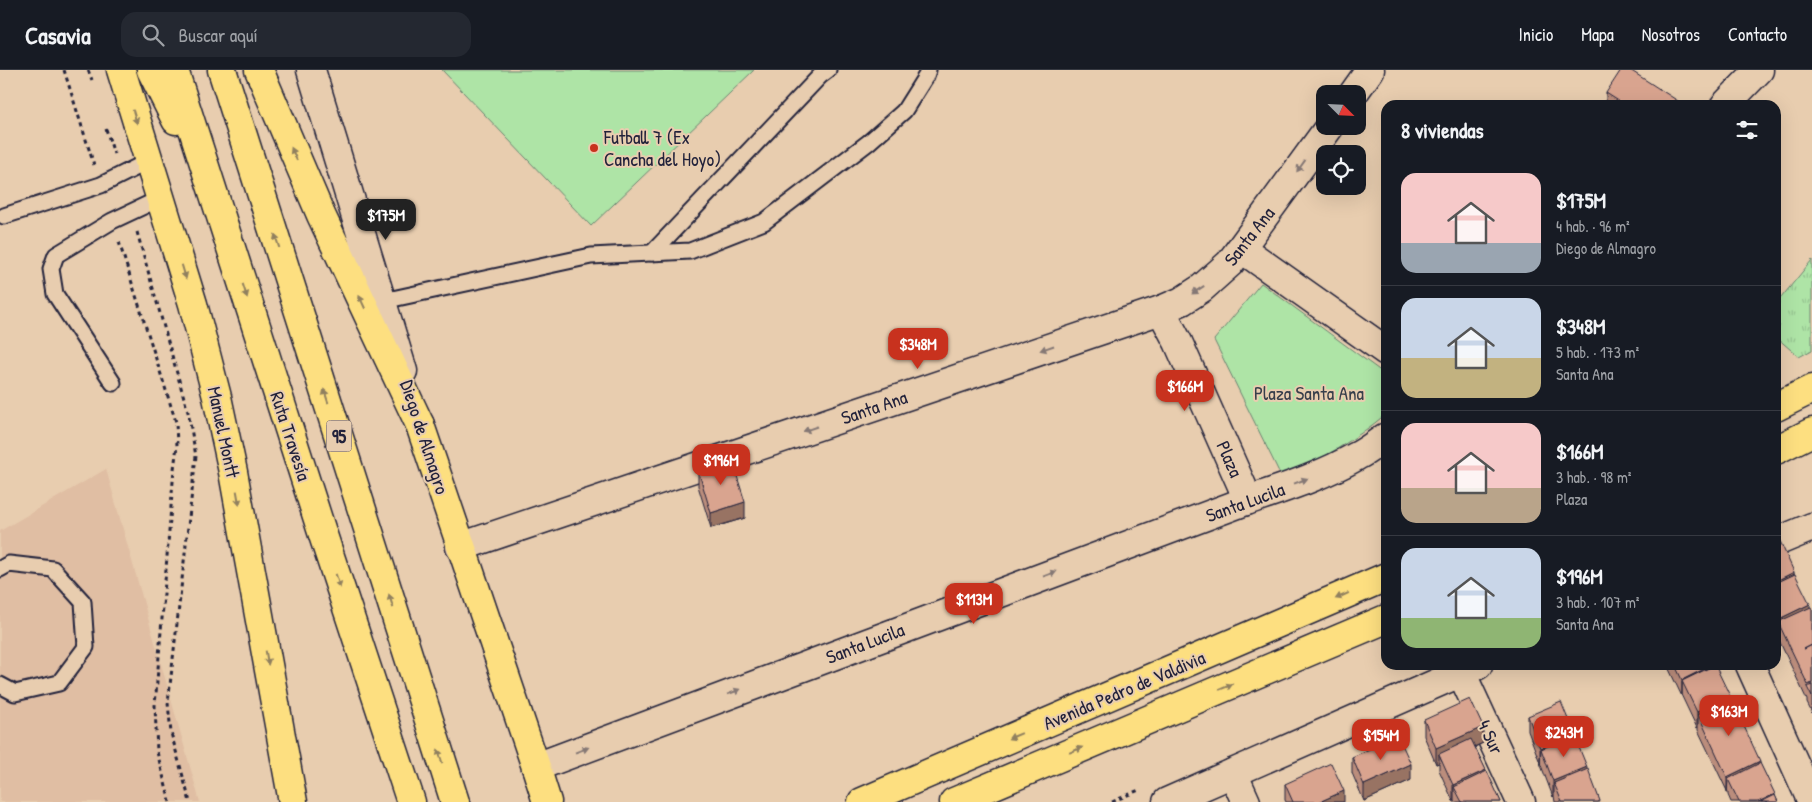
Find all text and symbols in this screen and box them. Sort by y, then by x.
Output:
search box [121,12,471,57]
text: Casavia [25,19,91,51]
icon: search [139,21,167,49]
text: Buscar aquí [179,22,258,48]
text: Inicio [1519,22,1553,47]
text: Mapa [1581,22,1614,47]
text: Nosotros [1642,22,1700,47]
text: Contacto [1728,22,1787,47]
north arrow [1316,85,1366,135]
map controls [1316,85,1366,195]
one-way arrow [132,109,140,124]
text: 8 viviendas [1401,116,1484,145]
icon: filters [1733,116,1761,144]
place label: Futball 7 (Ex Cancha del Hoyo) [603,124,721,172]
marker: Futball 7 (Ex Cancha del Hoyo) [588,142,600,154]
button: locate [1316,145,1366,195]
one-way arrow [290,147,298,161]
one-way arrow [1296,159,1306,173]
text: $175M [1556,186,1606,215]
icon: home [1441,193,1501,253]
pin: $175M [351,198,421,241]
street label: Santa Ana [1218,201,1281,271]
text: $175M [367,204,405,226]
text: 4 hab. · 96 m² [1556,215,1630,237]
one-way arrow [272,233,280,248]
text: Diego de Almagro [1556,237,1656,259]
one-way arrow [180,264,188,279]
one-way arrow [242,283,249,298]
one-way arrow [1191,285,1205,295]
one-way arrow [358,295,366,309]
text: $348M [1556,312,1606,341]
icon: home [1441,318,1501,378]
pin: $348M [883,328,953,370]
text: $348M [899,333,937,355]
text: 5 hab. · 173 m² [1556,341,1639,363]
one-way arrow [1039,345,1054,353]
text: Santa Ana [1556,363,1614,385]
pin: $166M [1150,370,1220,412]
text: $166M [1167,375,1203,397]
street label: Diego de Almagro [394,376,456,498]
park label: Plaza Santa Ana [1254,380,1365,406]
street label: Santa Ana [837,383,911,430]
street label: Manuel Montt [202,384,246,480]
street label: Ruta Travesía [264,388,318,484]
one-way arrow [322,388,329,403]
road number: 95 [326,421,352,452]
one-way arrow [802,425,817,433]
street label: Plaza [1211,437,1250,482]
text: $166M [1556,437,1604,466]
icon: home [1441,443,1501,503]
pin: $196M [686,444,756,486]
text: $196M [703,449,739,471]
text: 3 hab. · 98 m² [1556,466,1631,488]
street label: Santa Lucila [1202,476,1288,528]
one-way arrow [1294,477,1309,485]
text: Plaza [1556,488,1587,510]
one-way arrow [234,490,242,506]
text: $196M [1556,562,1603,591]
icon: home [1441,568,1501,628]
one-way arrow [1043,570,1058,578]
one-way arrow [335,574,342,589]
pin: $113M [939,582,1009,625]
text: $113M [956,588,992,610]
text: 3 hab. · 107 m² [1556,591,1640,613]
one-way arrow [387,593,395,608]
one-way arrow [1335,593,1349,601]
text: Santa Ana [1556,613,1614,635]
street label: Santa Lucila [822,616,908,670]
street label: Avenida Pedro de Valdivia [1039,644,1209,736]
one-way arrow [263,650,271,666]
one-way arrow [1219,682,1233,690]
one-way arrow [727,688,741,696]
pin: $163M [1694,694,1764,737]
text: $163M [1711,700,1748,722]
street label: 4 Sur [1472,716,1510,759]
pin: $243M [1529,716,1599,758]
pin: $154M [1346,718,1416,761]
text: $243M [1545,721,1583,743]
text: $154M [1363,724,1399,746]
one-way arrow [1008,733,1022,741]
one-way arrow [575,745,589,753]
one-way arrow [1069,746,1083,754]
one-way arrow [436,748,444,763]

